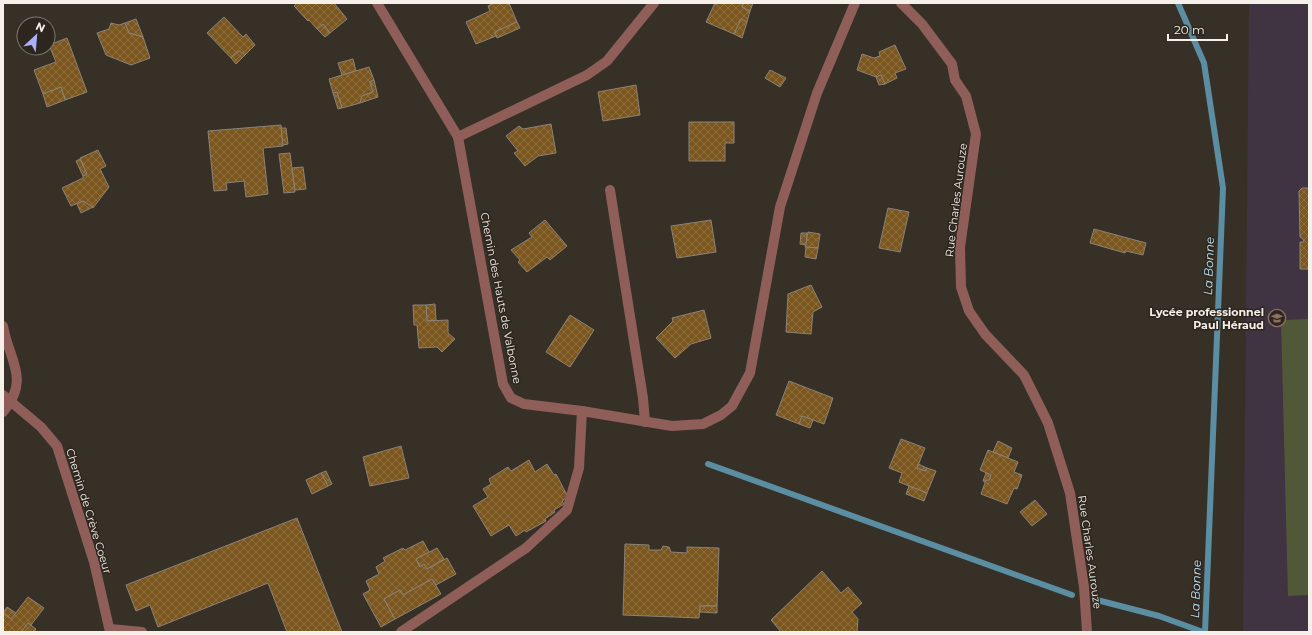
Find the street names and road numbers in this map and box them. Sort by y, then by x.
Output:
street label: Rue Charles Aurouze [942,142,970,258]
street label: Chemin des Hauts de Valbonne [478,211,525,385]
street label: Chemin de Crève Coeur [63,446,115,576]
street label: Rue Charles Aurouze [1075,494,1105,610]

